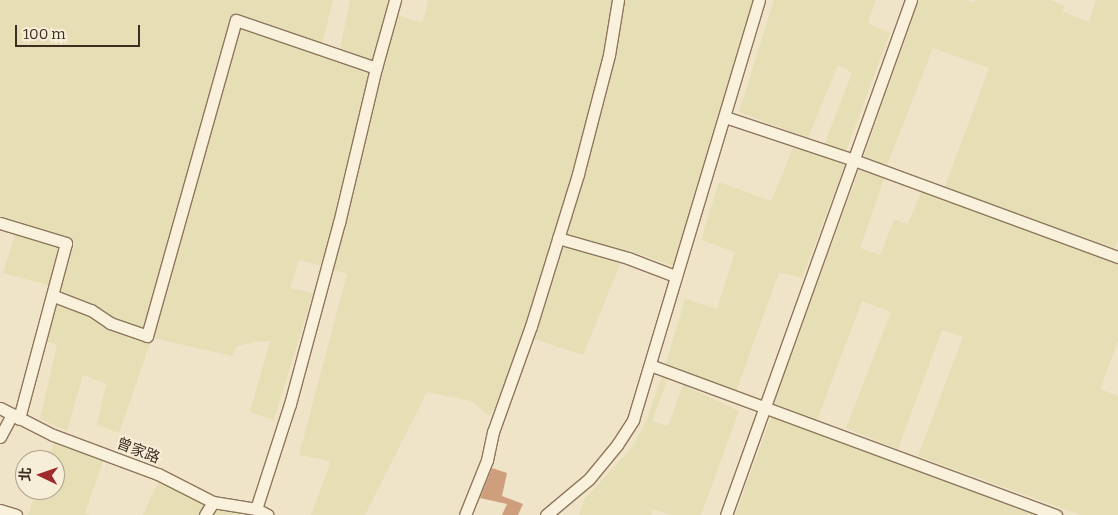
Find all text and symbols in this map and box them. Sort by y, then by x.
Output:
scale bar [18,15,142,47]
text: 100 m [23,25,66,43]
street label: 曾家路 [114,435,162,467]
north arrow [15,450,65,500]
text: 北 [17,467,34,482]

